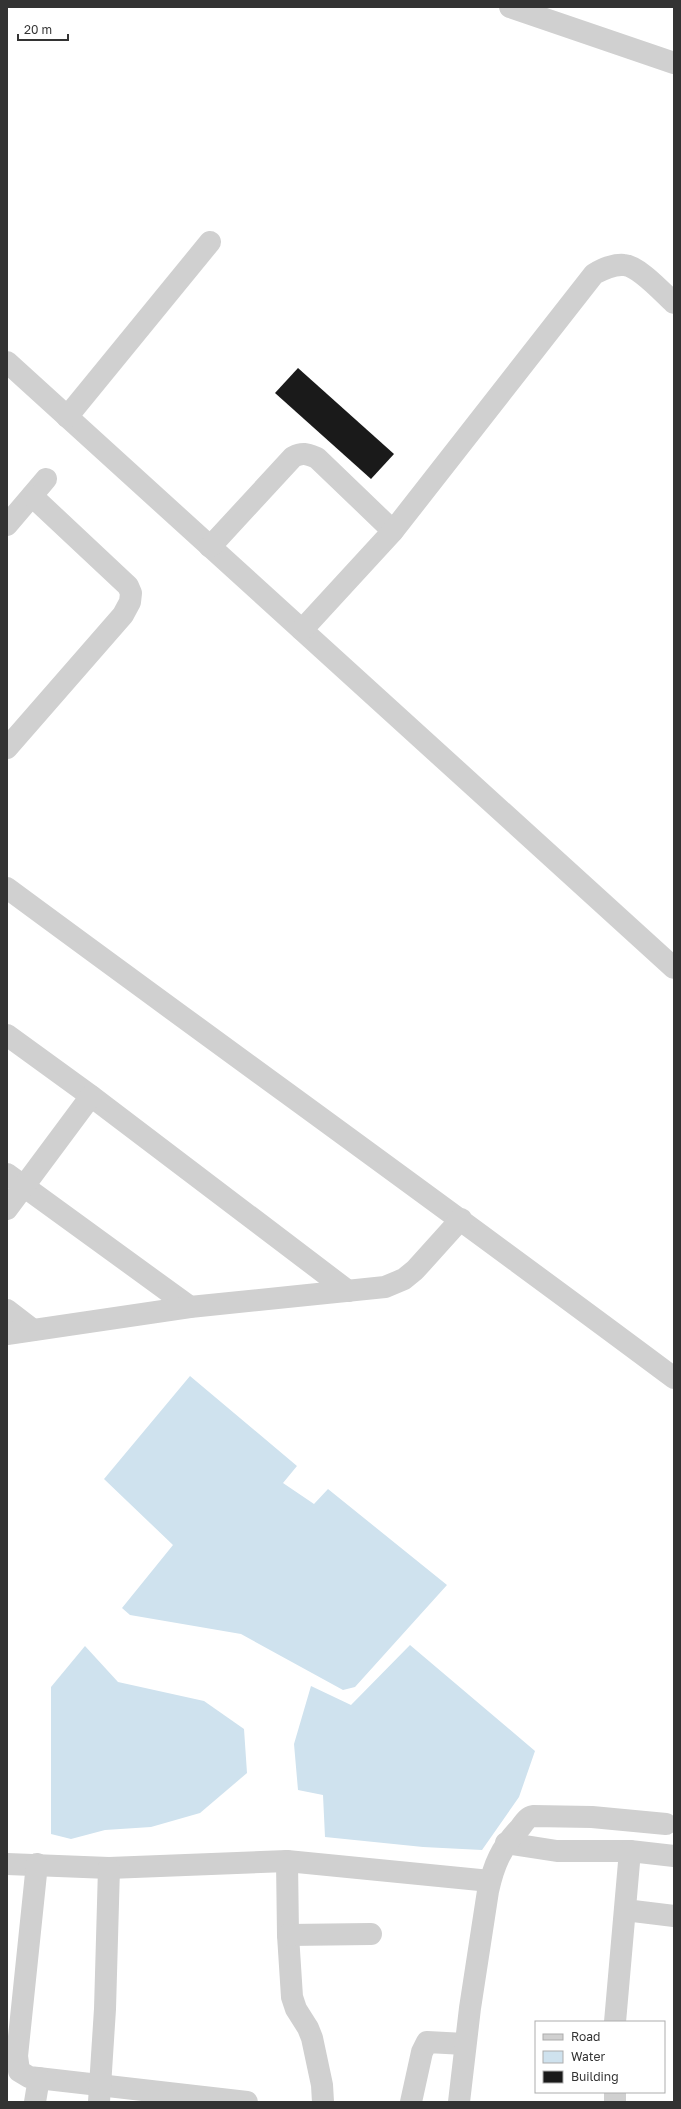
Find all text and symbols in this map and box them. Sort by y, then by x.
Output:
scale bar [18,16,68,42]
text: 20 m [24,22,52,37]
legend [535,2021,665,2093]
text: Road [571,2029,600,2044]
text: Water [571,2049,605,2064]
text: Building [571,2069,619,2084]

